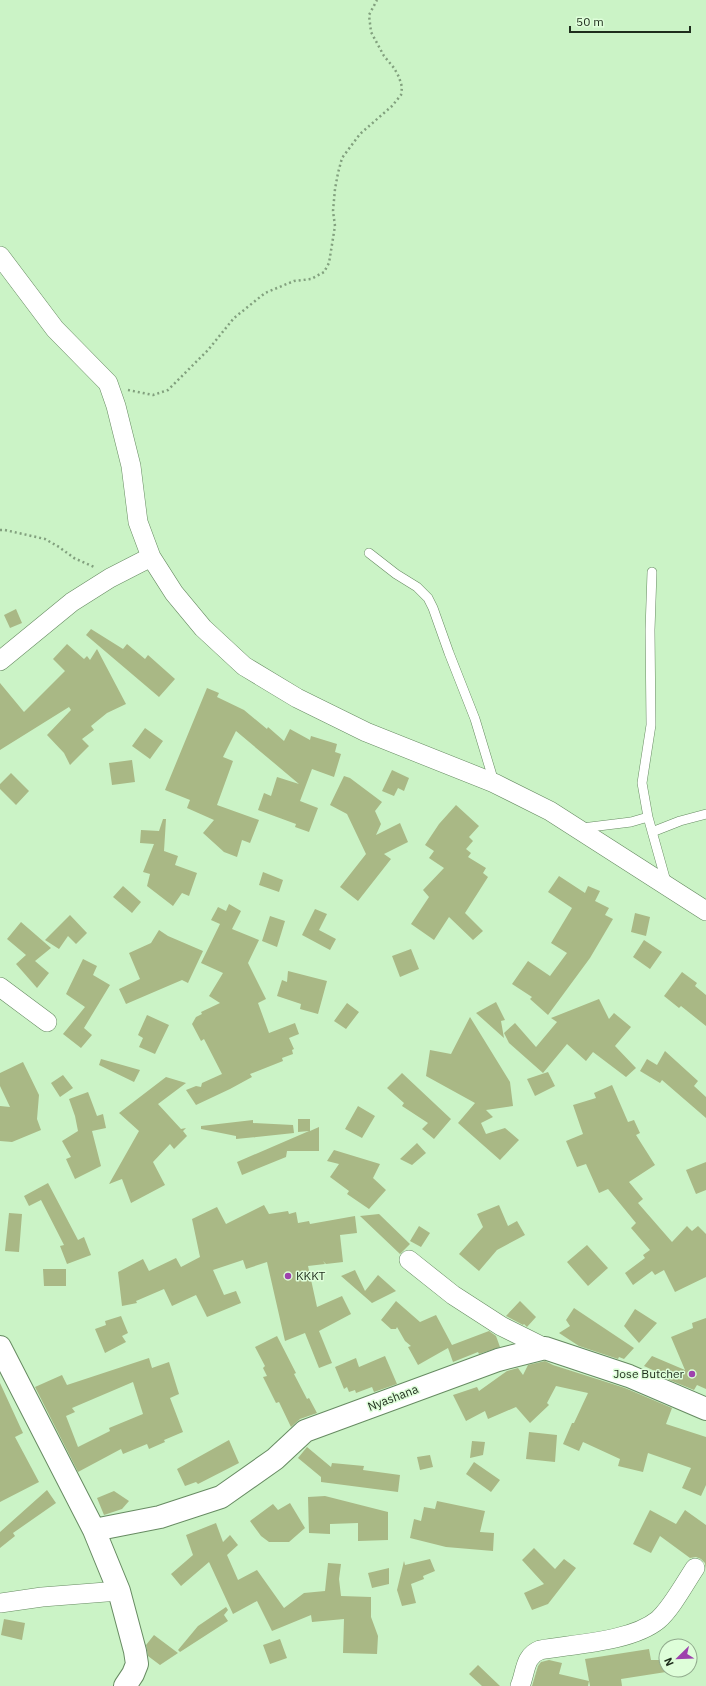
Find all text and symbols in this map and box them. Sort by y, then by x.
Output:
scale bar [570,8,690,34]
text: 50 m [576,14,604,29]
place label: KKKT [296,1268,326,1283]
marker: KKKT [283,1271,293,1281]
place label: Jose Butcher [613,1366,685,1381]
marker: Jose Butcher [687,1369,697,1379]
street label: Nyashana [365,1381,421,1414]
north arrow [658,1638,698,1678]
text: N [661,1655,677,1668]

